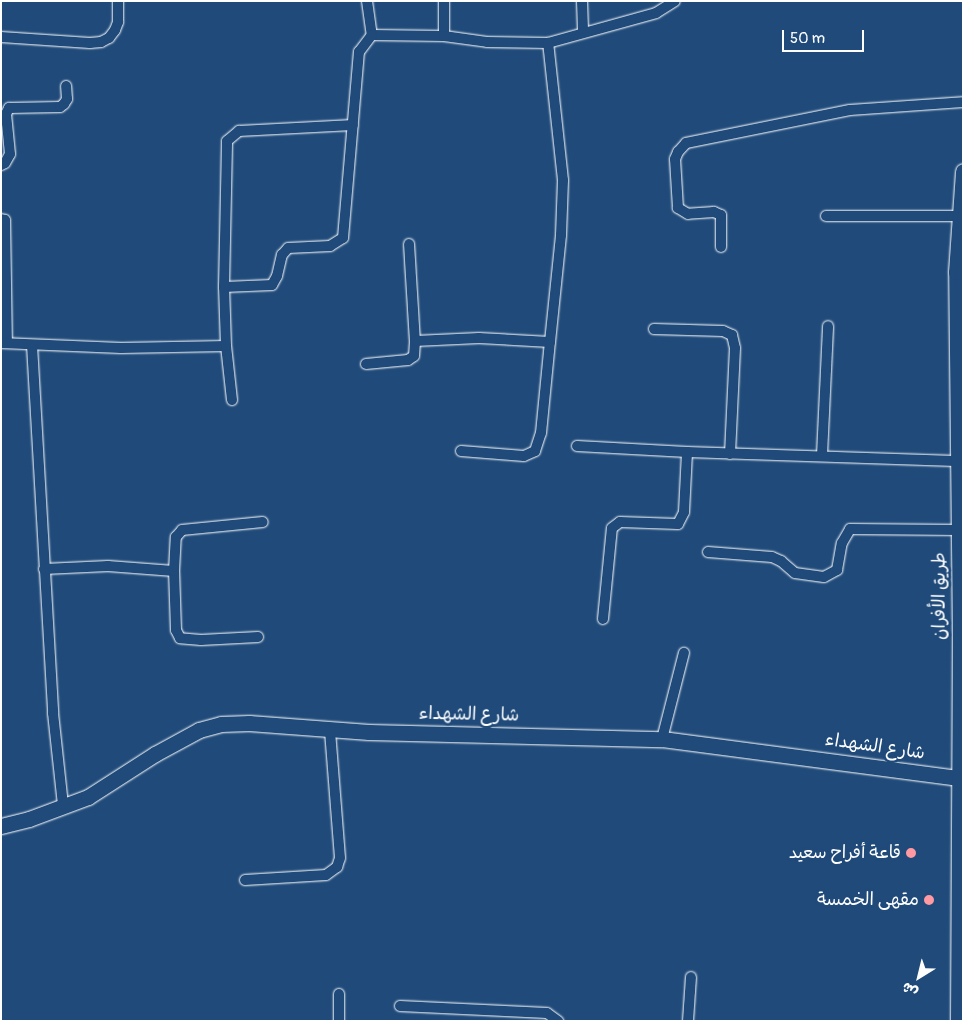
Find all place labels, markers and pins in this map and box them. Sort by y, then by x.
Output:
place label: قاعة أفراح سعيد [789,842,901,864]
marker: قاعة أفراح سعيد [905,847,917,859]
place label: مقهى الخمسة [817,889,919,911]
marker: مقهى الخمسة [923,894,935,906]

